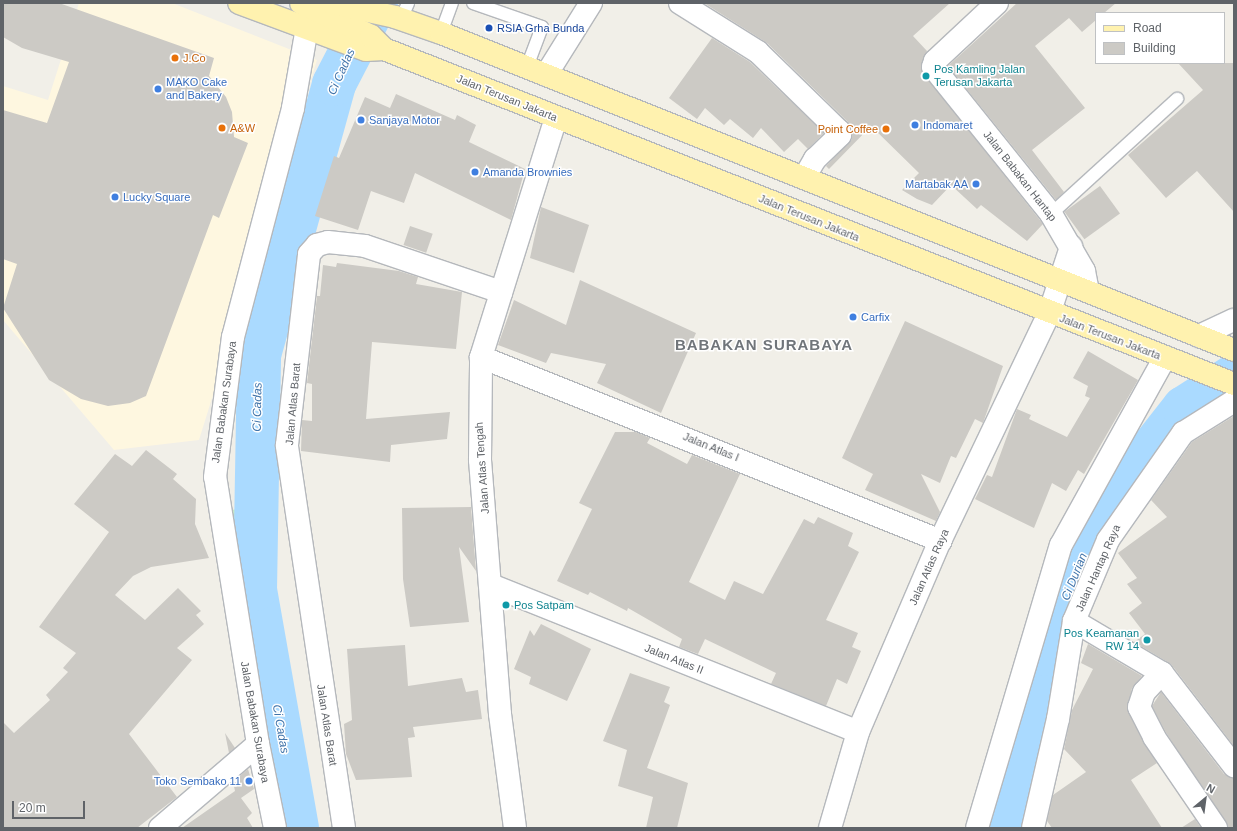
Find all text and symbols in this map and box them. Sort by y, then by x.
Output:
legend [1095,12,1225,64]
place label: RSIA Grha Bunda [497,21,585,35]
text: Road [1133,21,1162,35]
marker: RSIA Grha Bunda [484,23,494,33]
text: Building [1133,41,1176,55]
water label: Ci Cadas [325,47,359,97]
place label: J.Co [183,51,206,65]
marker: J.Co [170,53,180,63]
place label: Pos Kamling Jalan Terusan Jakarta [934,63,1025,89]
marker: Pos Kamling Jalan Terusan Jakarta [921,71,931,81]
street label: Jalan Terusan Jakarta [455,72,559,124]
place label: MAKO Cake and Bakery [166,76,227,102]
marker: MAKO Cake and Bakery [153,84,163,94]
place label: Sanjaya Motor [369,113,440,127]
marker: Sanjaya Motor [356,115,366,125]
place label: Indomaret [923,118,973,132]
marker: Indomaret [910,120,920,130]
place label: A&W [230,121,255,135]
place label: Point Coffee [818,122,878,136]
marker: A&W [217,123,227,133]
marker: Point Coffee [881,124,891,134]
street label: Jalan Babakan Hantap [981,128,1059,224]
place label: Amanda Brownies [483,165,572,179]
marker: Amanda Brownies [470,167,480,177]
place label: Martabak AA [904,177,968,191]
marker: Martabak AA [971,179,981,189]
place label: Lucky Square [123,190,190,204]
marker: Lucky Square [110,192,120,202]
street label: Jalan Terusan Jakarta [757,192,861,244]
place label: Carfix [861,310,890,324]
marker: Carfix [848,312,858,322]
street label: Jalan Terusan Jakarta [1057,312,1163,362]
district label: BABAKAN SURABAYA [675,336,853,354]
street label: Jalan Babakan Surabaya [209,340,239,464]
street label: Jalan Atlas Barat [283,362,303,446]
water label: Ci Cadas [250,382,266,432]
street label: Jalan Atlas Tengah [472,421,492,515]
street label: Jalan Atlas I [681,430,741,464]
street label: Jalan Hantap Raya [1073,523,1123,613]
street label: Jalan Atlas Raya [906,527,952,607]
water label: Ci Durian [1059,551,1091,603]
place label: Pos Satpam [514,598,574,612]
marker: Pos Satpam [501,600,511,610]
place label: Pos Keamanan RW 14 [1064,627,1139,653]
marker: Pos Keamanan RW 14 [1142,635,1152,645]
street label: Jalan Atlas II [642,641,706,677]
street label: Jalan Babakan Surabaya [238,660,272,784]
street label: Jalan Atlas Barat [314,683,340,767]
water label: Ci Cadas [269,703,291,755]
place label: Toko Sembako 11 [154,774,241,788]
marker: Toko Sembako 11 [244,776,254,786]
north arrow [1185,779,1225,819]
text: N [1204,781,1217,796]
scale bar [14,793,87,819]
text: 20 m [19,801,46,815]

